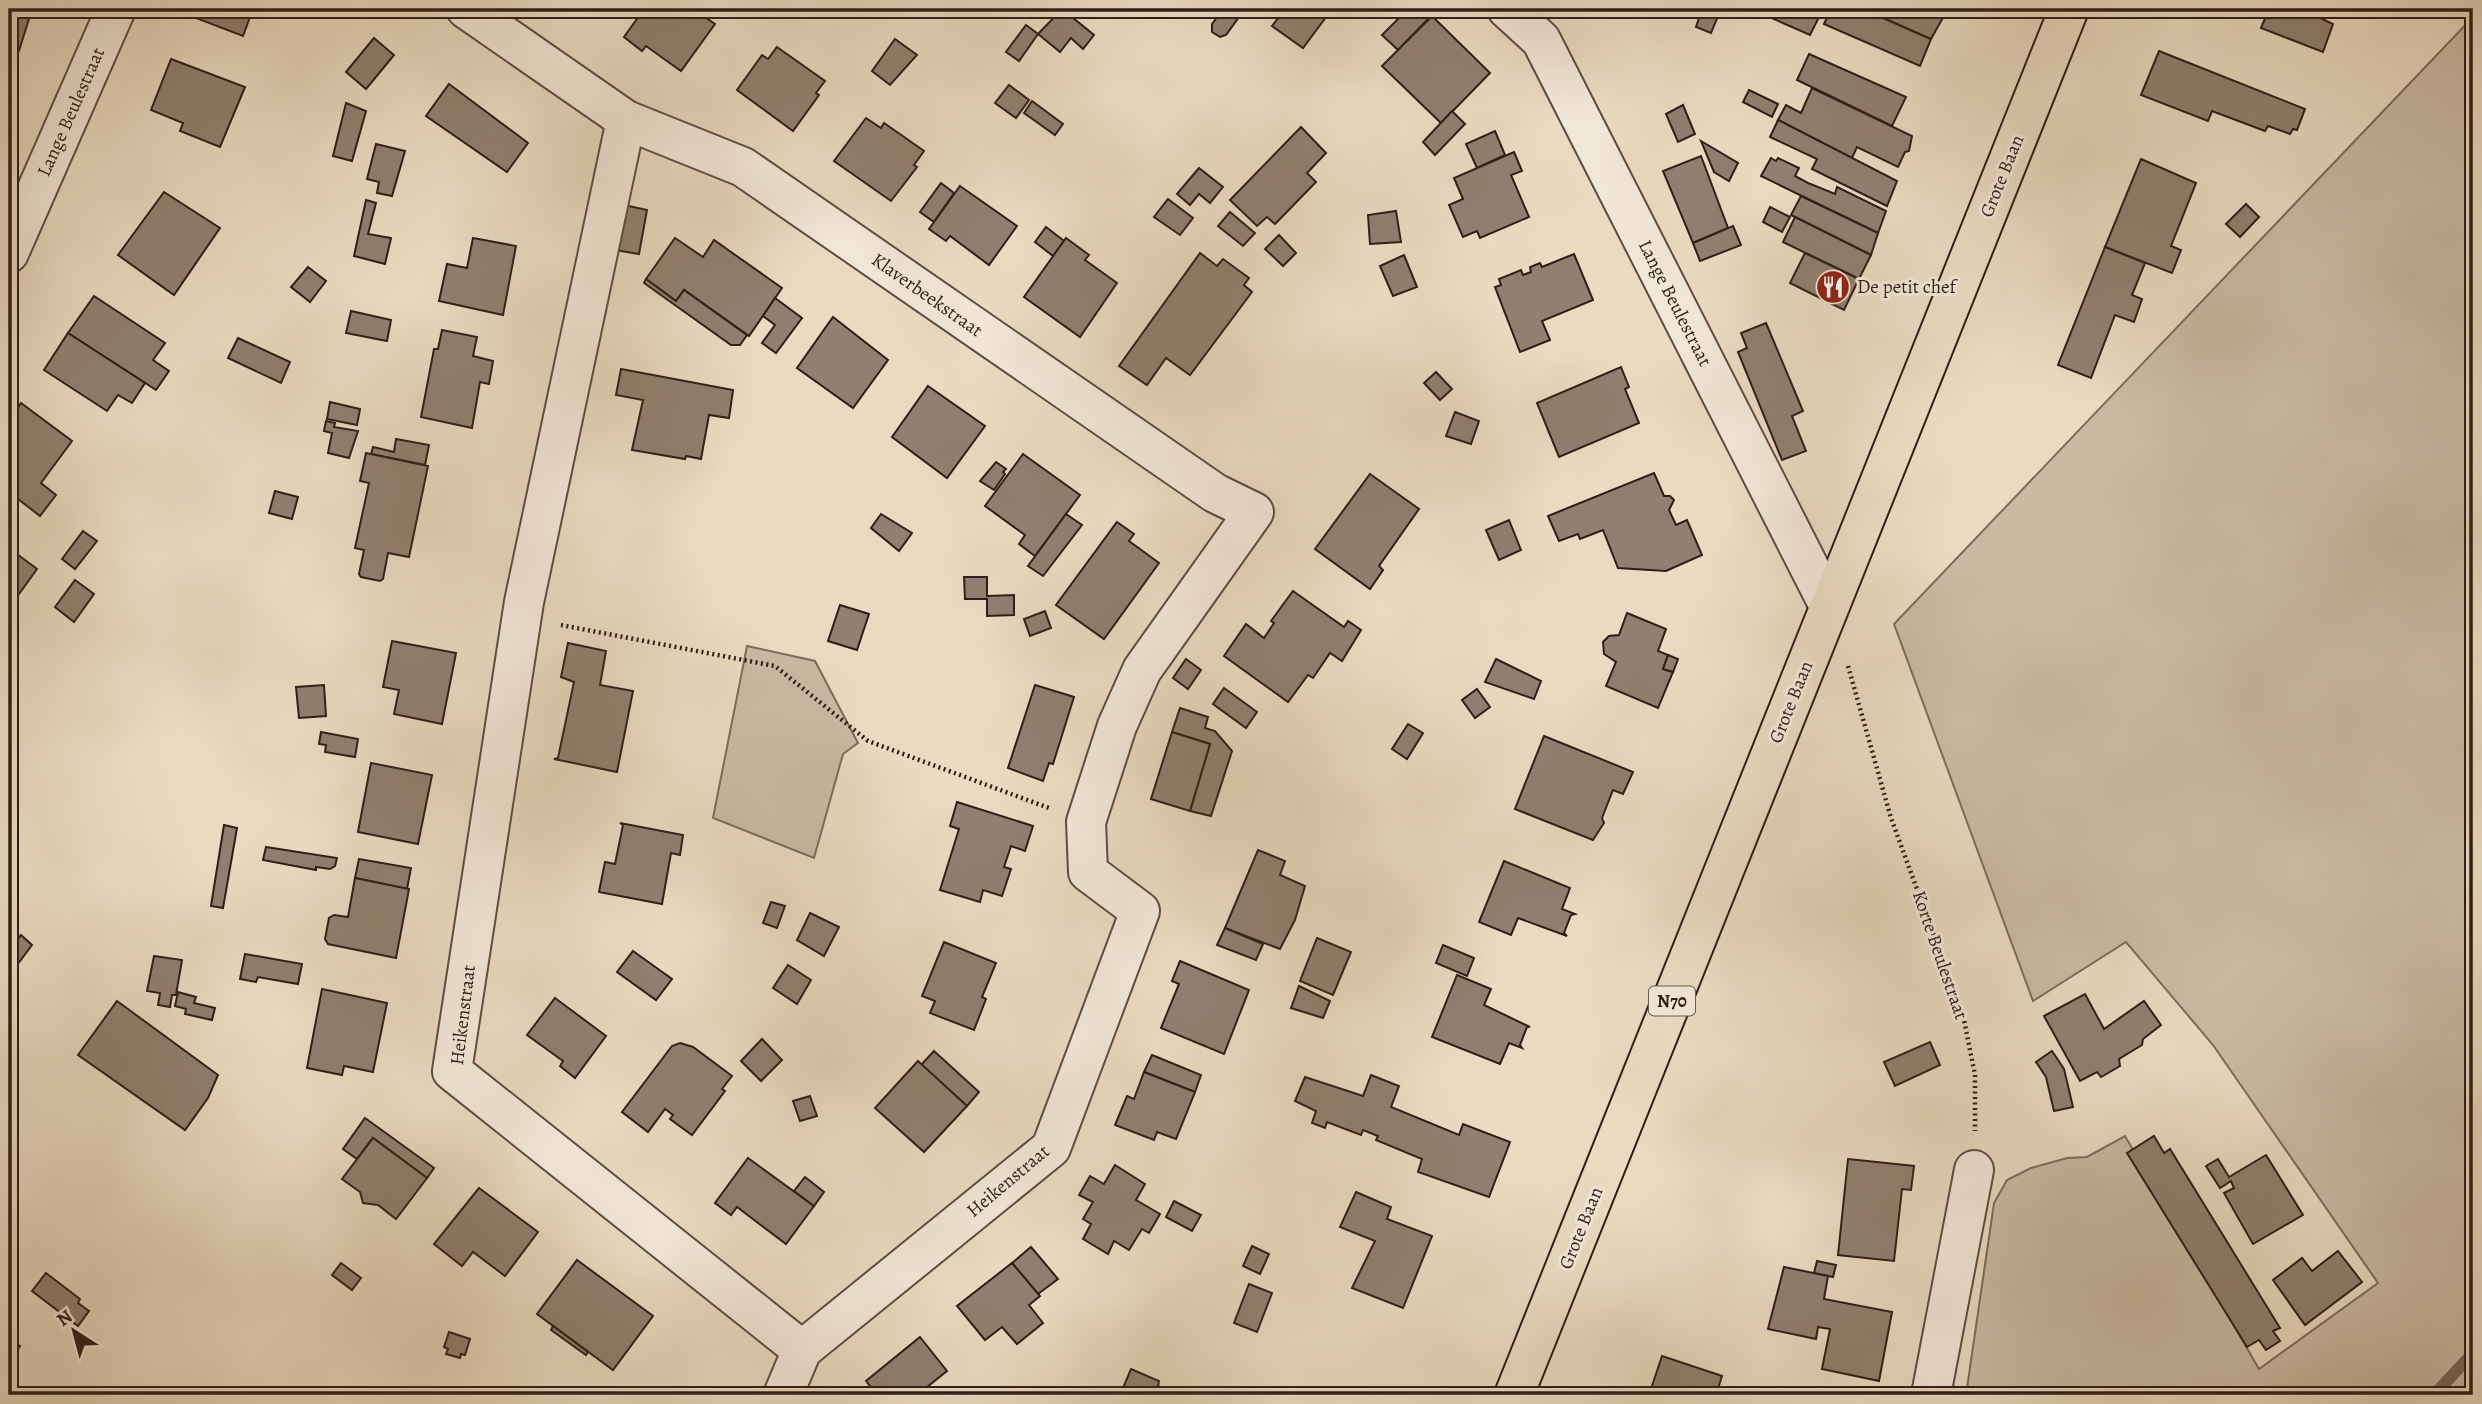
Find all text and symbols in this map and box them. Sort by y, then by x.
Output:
street label: Lange Beulestraat [31,43,111,181]
street label: Grote Baan [1974,131,2030,221]
street label: Lange Beulestraat [1632,235,1718,371]
street label: Klaverbeekstraat [866,247,988,343]
restaurant icon: De petit chef [1814,268,1852,306]
place label: De petit chef [1857,274,1959,300]
street label: Grote Baan [1763,657,1819,747]
street label: Korte Beulestraat [1906,887,1974,1023]
street label: Heikenstraat [444,963,482,1067]
road number: N70 [1649,986,1695,1016]
street label: Heikenstraat [961,1139,1055,1223]
street label: Grote Baan [1553,1183,1609,1273]
north arrow [38,1296,108,1366]
text: N [51,1303,78,1333]

